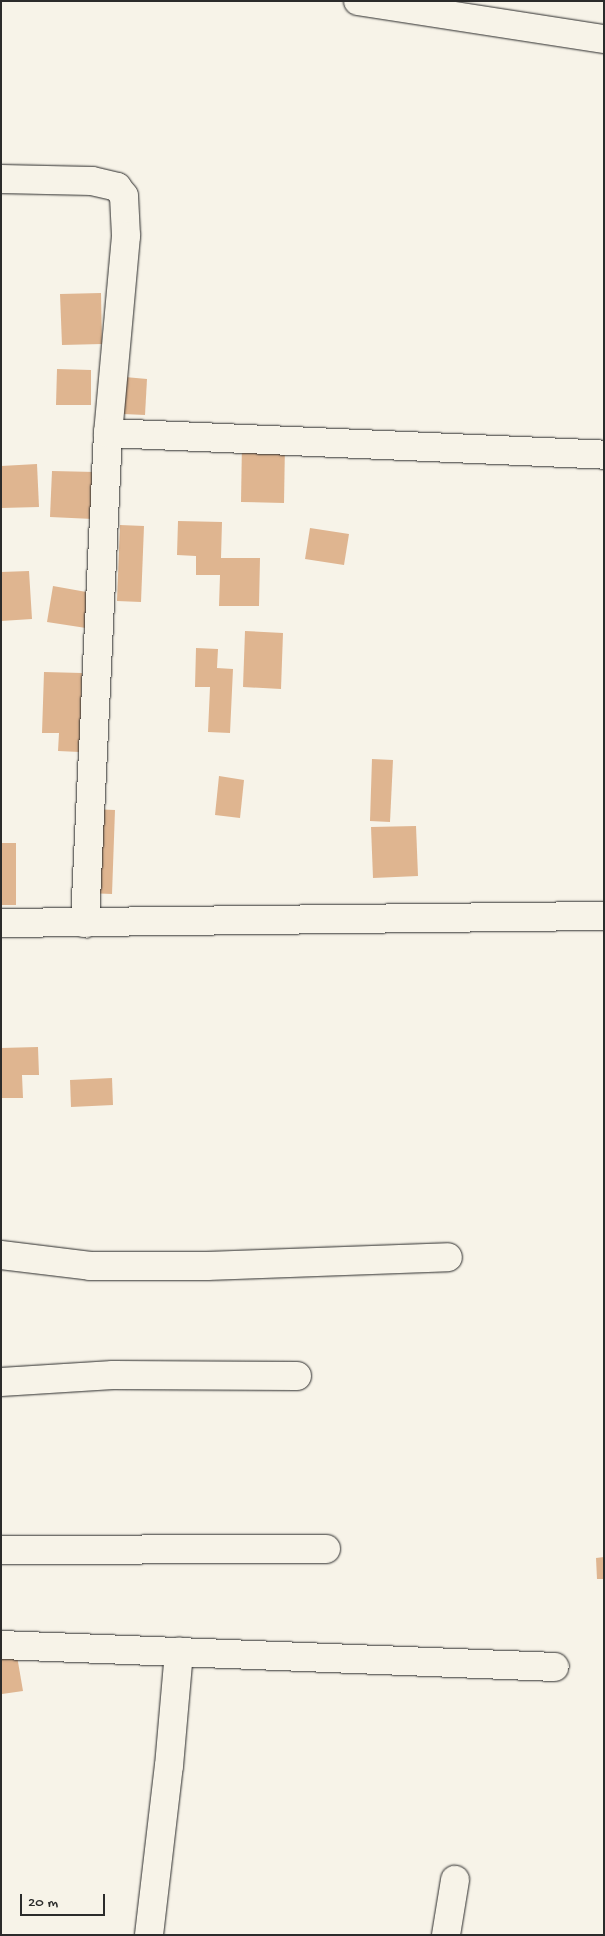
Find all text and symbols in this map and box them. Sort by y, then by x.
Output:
scale bar [22,1884,108,1916]
text: 20 m [28,1894,58,1912]

